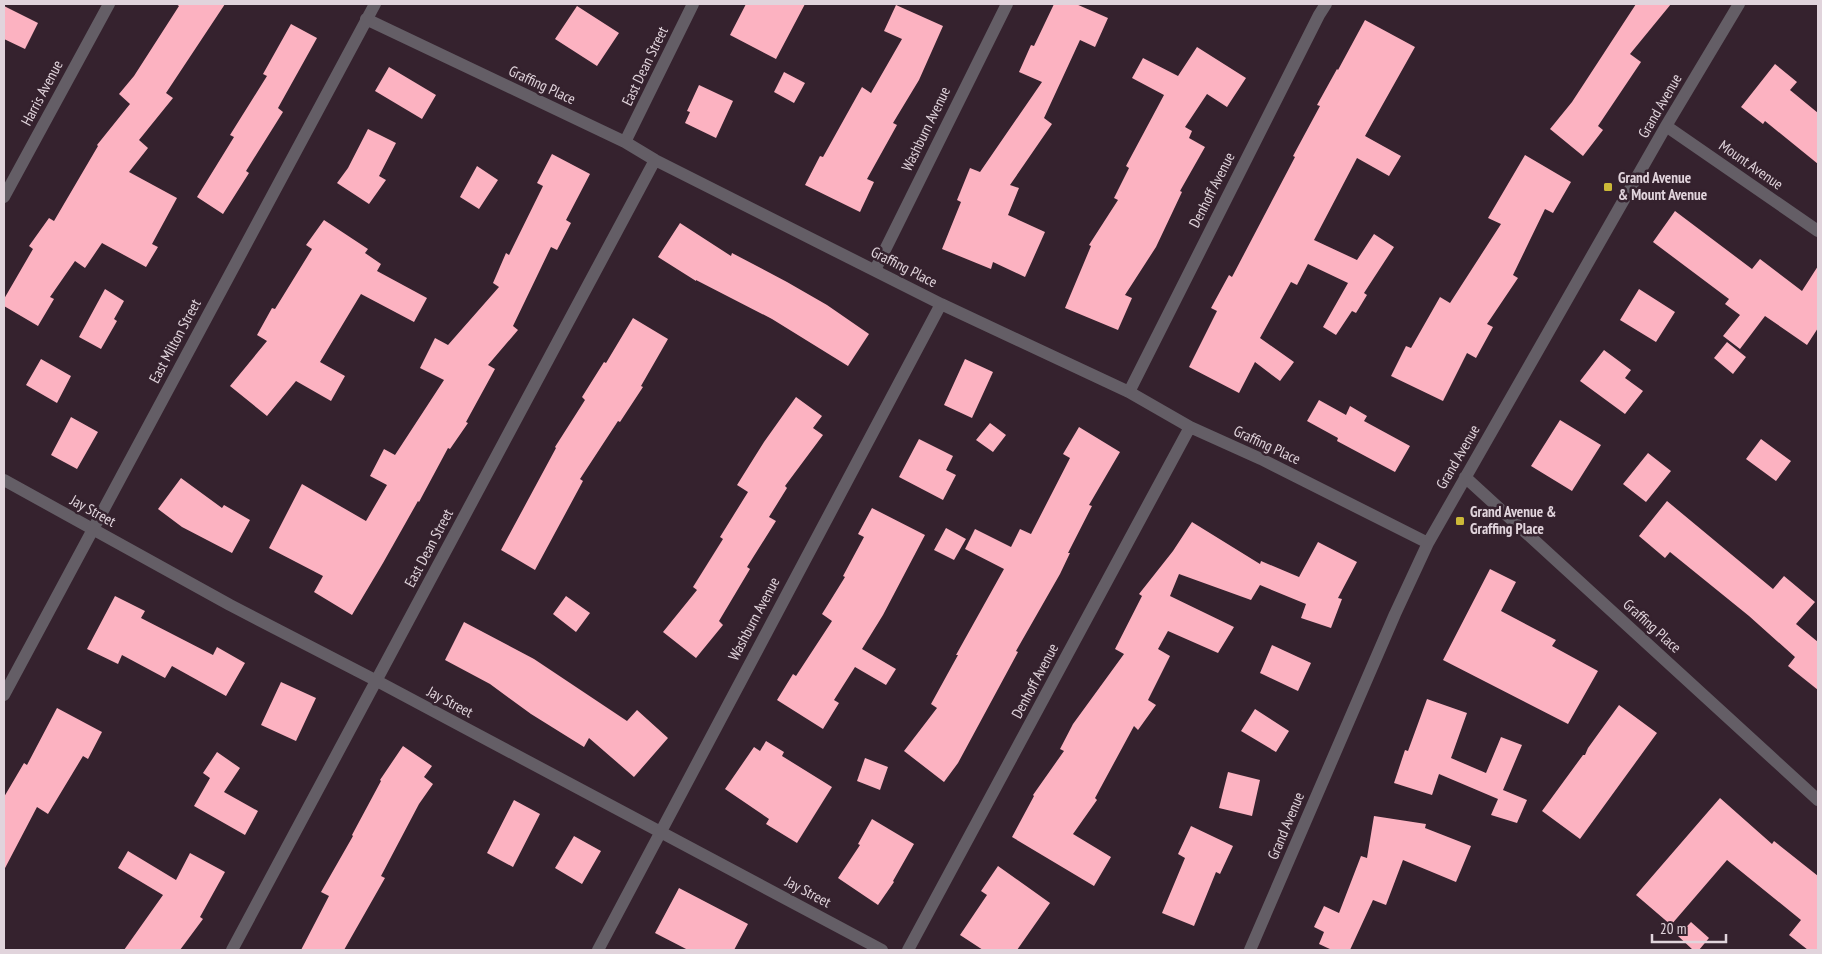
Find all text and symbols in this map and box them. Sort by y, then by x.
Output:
street label: East Dean Street [617,23,672,108]
street label: Harris Avenue [16,57,67,129]
street label: Graffing Place [506,61,579,108]
street label: Grand Avenue [1634,70,1686,141]
street label: Washburn Avenue [897,83,954,174]
street label: Mount Avenue [1716,136,1787,194]
street label: Denhoff Avenue [1184,149,1239,231]
place label: Grand Avenue & Mount Avenue [1618,168,1707,204]
marker: Grand Avenue & Mount Avenue [1602,181,1614,193]
street label: Graffing Place [868,242,940,291]
street label: East Milton Street [144,296,205,386]
street label: Graffing Place [1231,421,1304,468]
street label: Grand Avenue [1432,421,1484,492]
street label: Jay Street [66,490,119,531]
place label: Grand Avenue & Graffing Place [1470,502,1556,538]
street label: East Dean Street [400,505,457,590]
marker: Grand Avenue & Graffing Place [1454,515,1466,527]
street label: Washburn Avenue [724,574,783,664]
street label: Graffing Place [1619,595,1685,657]
street label: Denhoff Avenue [1007,640,1062,721]
street label: Jay Street [423,681,476,721]
street label: Grand Avenue [1263,789,1308,862]
street label: Jay Street [781,871,834,911]
scale bar [1652,912,1726,944]
text: 20 m [1660,919,1686,938]

